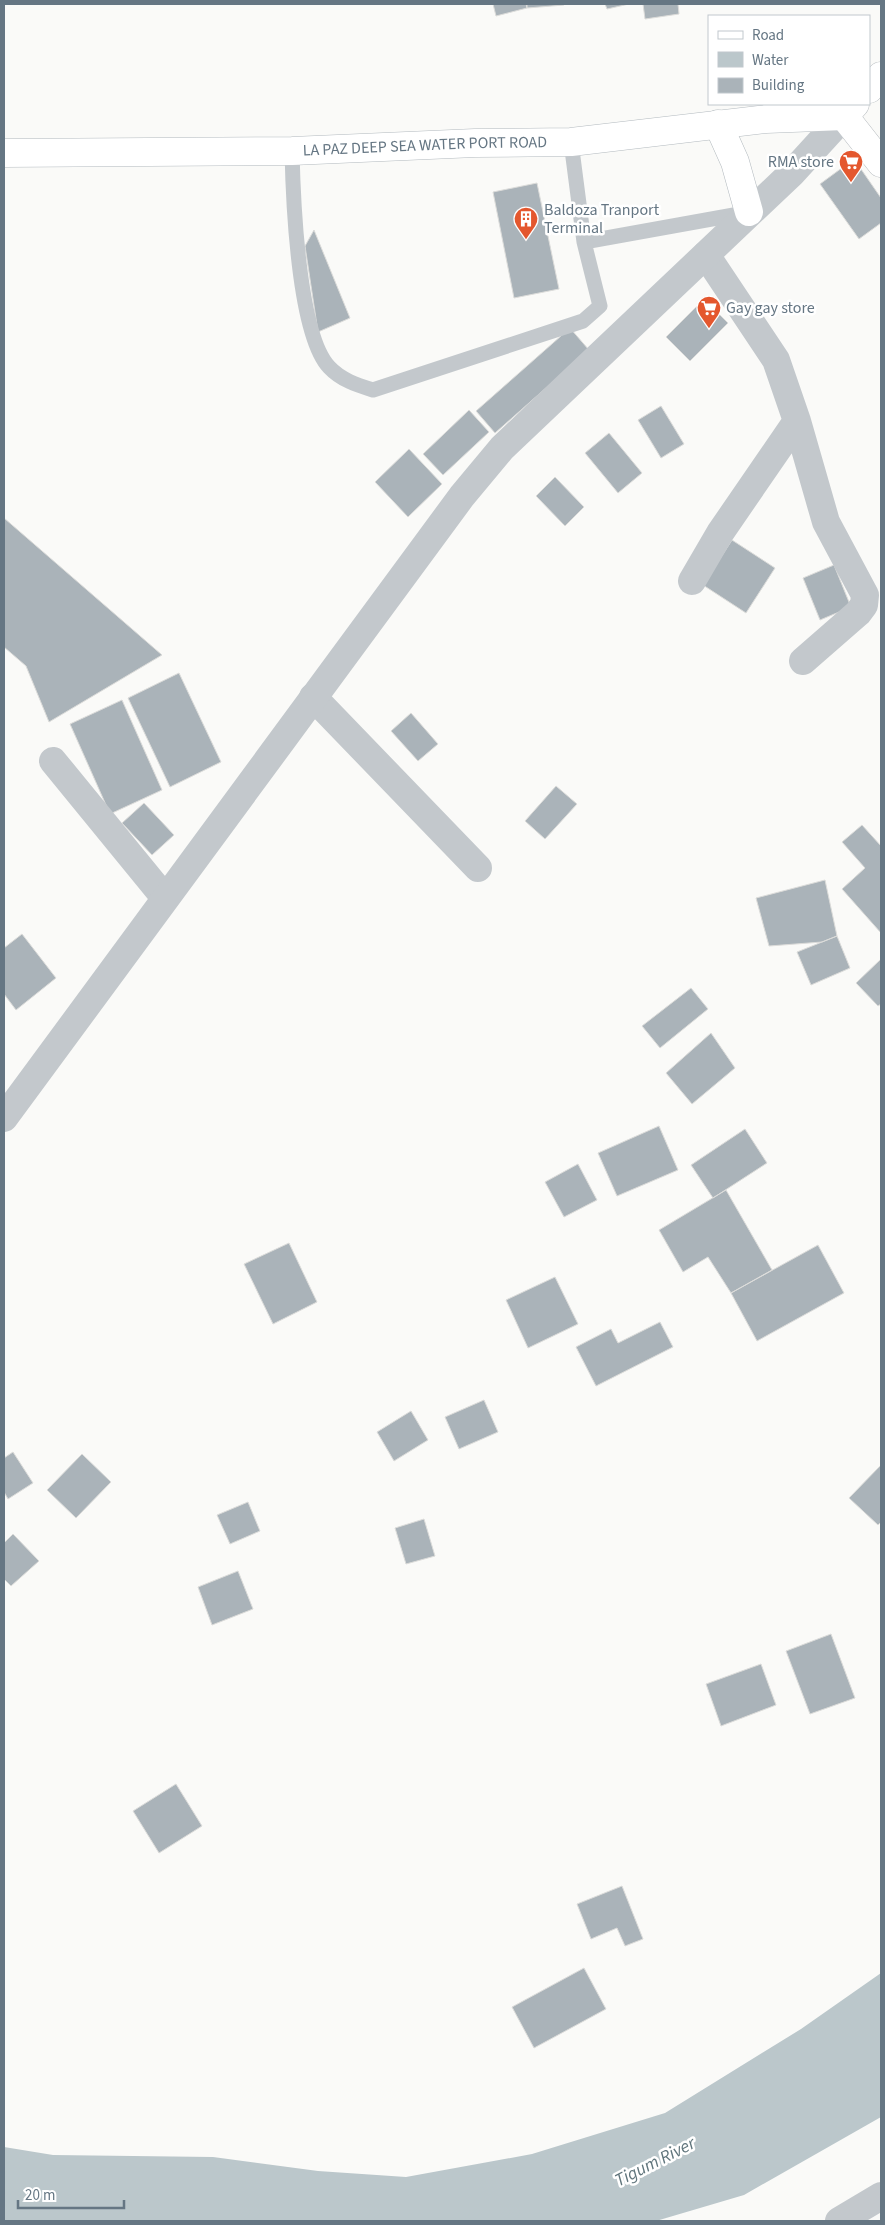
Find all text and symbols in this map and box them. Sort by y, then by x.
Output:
legend [708,15,870,105]
text: Road [752,25,784,46]
text: Water [752,50,789,71]
text: Building [752,75,805,96]
street label: LA PAZ DEEP SEA WATER PORT ROAD [302,131,547,162]
supermarket icon: RMA store [838,149,864,183]
place label: RMA store [768,151,834,173]
place label: Baldoza Tranport Terminal [544,199,660,239]
building icon: Baldoza Tranport Terminal [513,206,539,240]
supermarket icon: Gay gay store [696,295,722,329]
place label: Gay gay store [726,297,815,319]
water label: Tigum River [610,2131,700,2193]
scale bar [18,2178,124,2210]
text: 20 m [25,2185,55,2206]

